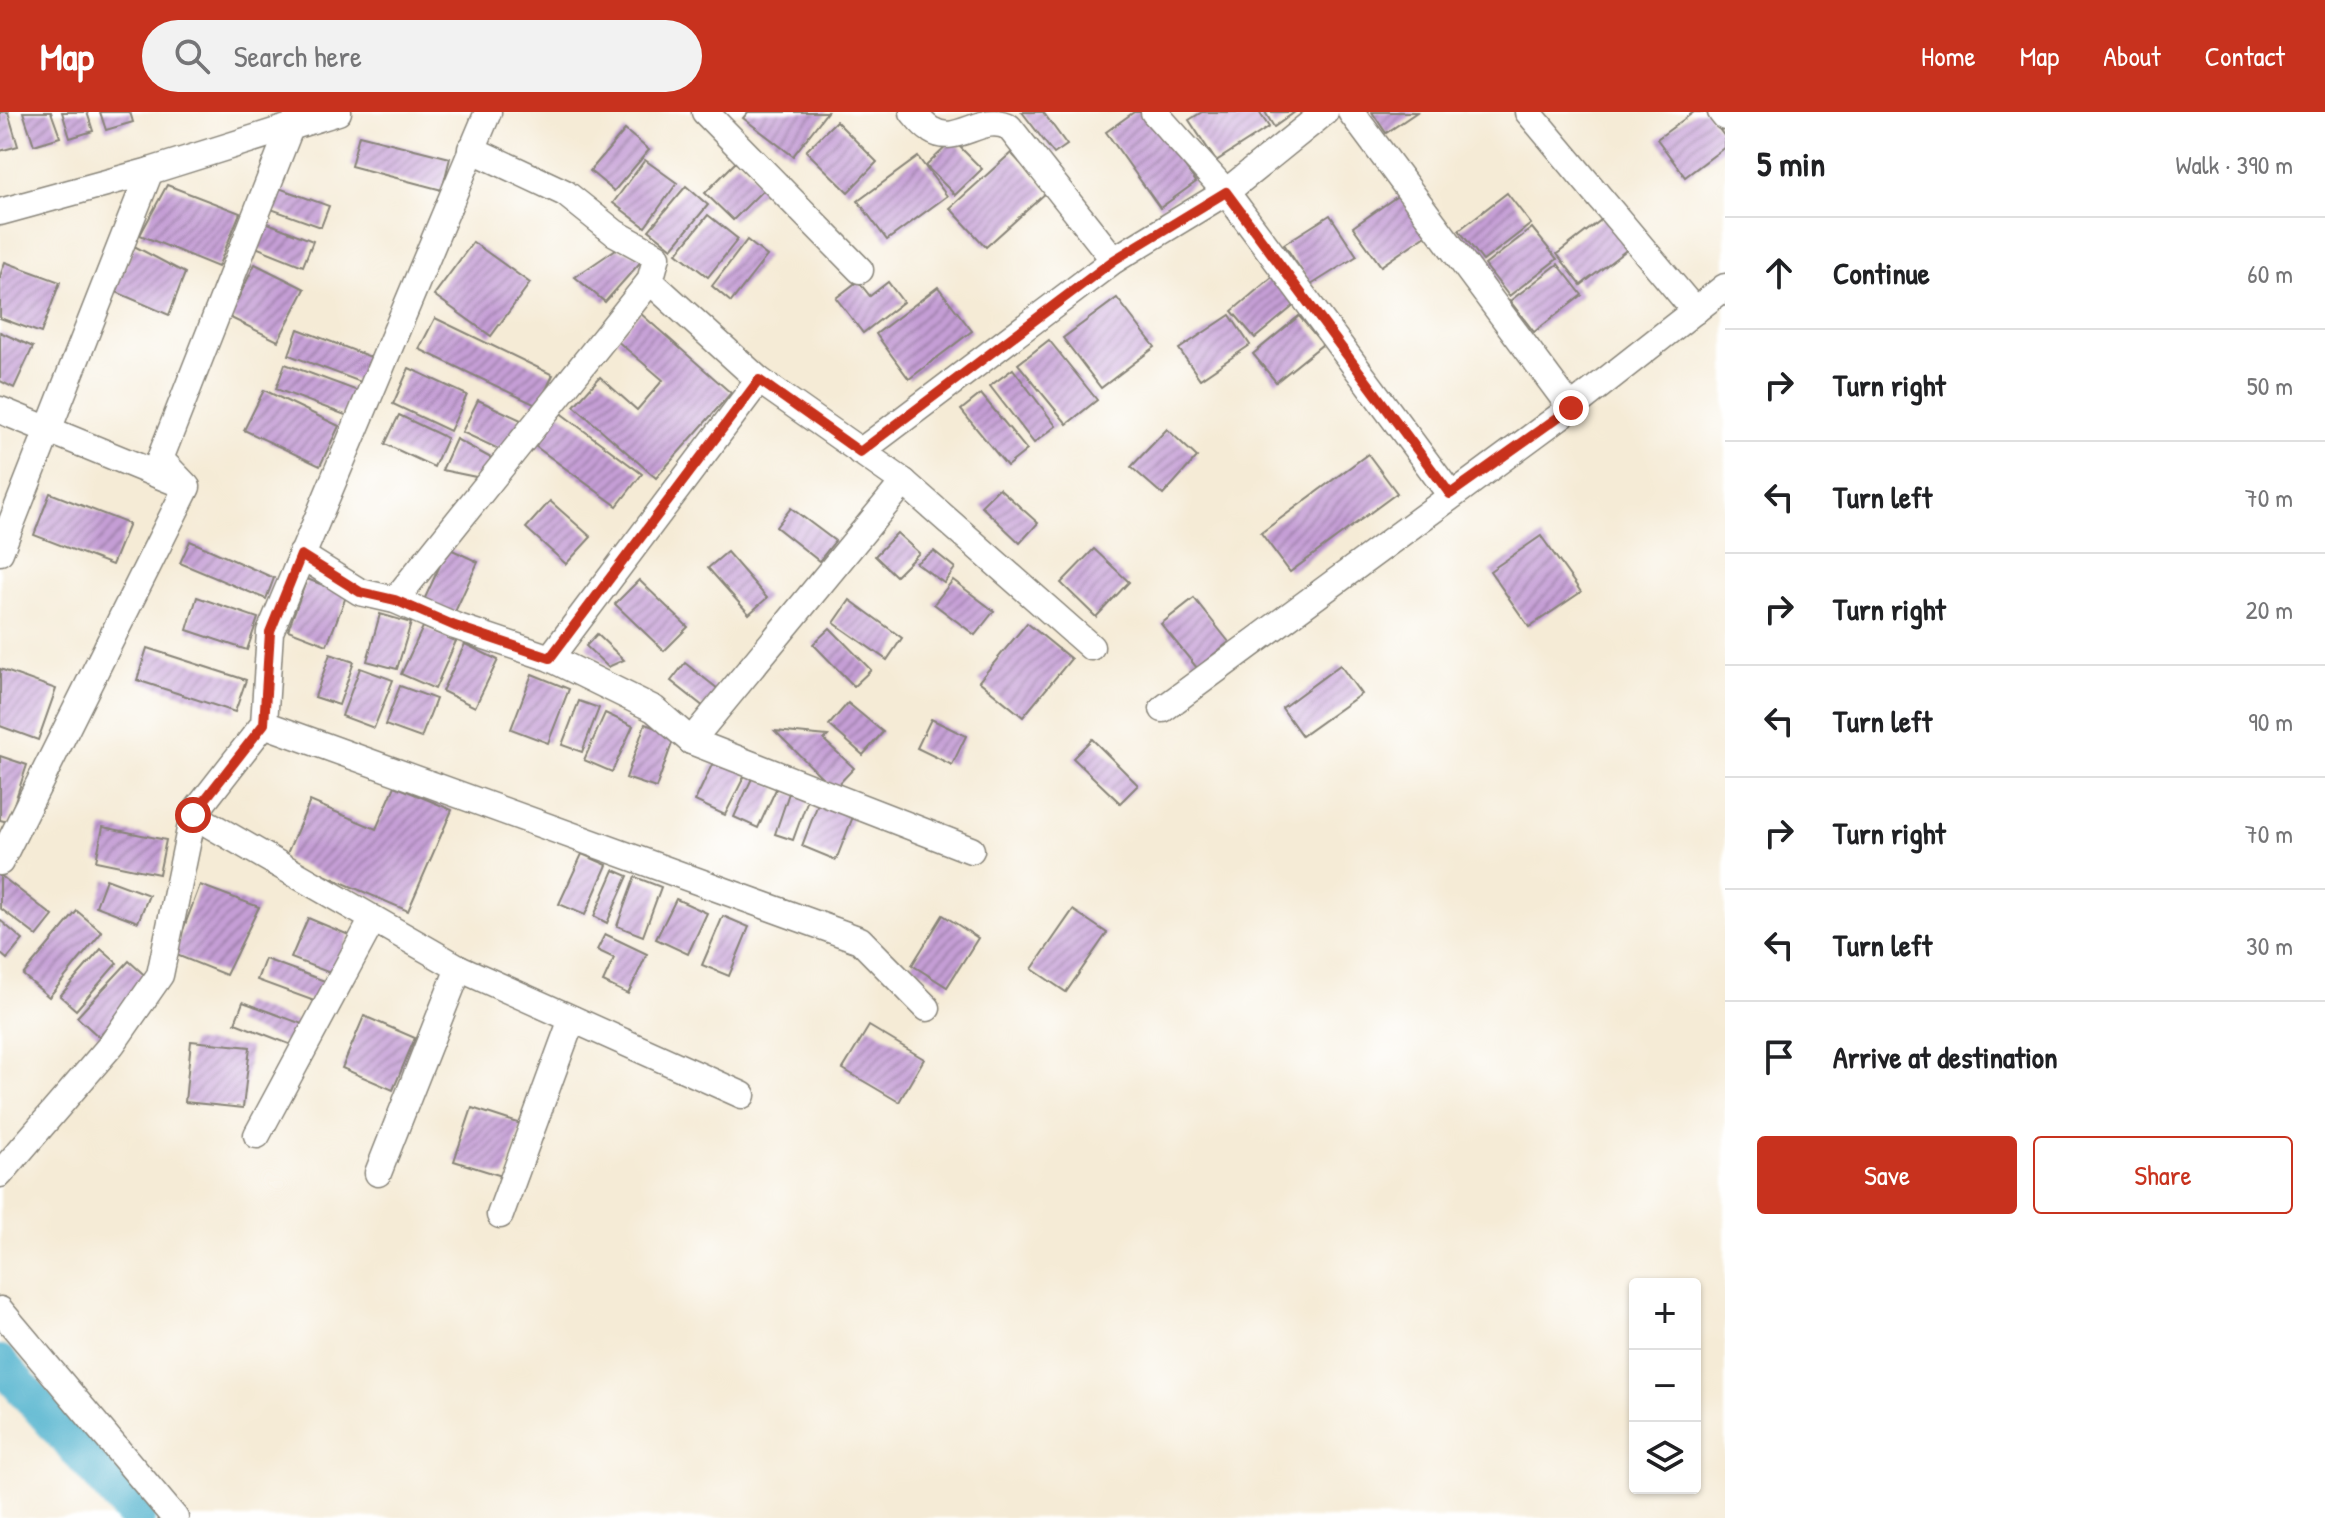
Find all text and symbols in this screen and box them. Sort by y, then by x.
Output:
search box [142,20,702,92]
text: Map [40,30,94,82]
icon: search [170,34,214,78]
text: Search here [234,36,362,76]
text: Home [1921,37,1976,75]
text: Map [2020,37,2059,75]
text: About [2103,37,2161,75]
text: Contact [2205,37,2285,75]
text: 5 min [1757,141,1825,187]
text: Walk · 390 m [2175,147,2293,182]
icon: ahead [1757,251,1801,295]
text: Continue [1833,253,1930,293]
text: 60 m [2247,256,2293,291]
icon: right [1757,363,1801,407]
text: Turn right [1833,365,1946,405]
text: 50 m [2247,368,2293,403]
route end [1553,390,1589,426]
icon: left [1757,475,1801,519]
text: Turn left [1833,477,1932,517]
text: 70 m [2245,480,2293,515]
icon: right [1757,587,1801,631]
text: Turn right [1833,589,1946,629]
text: 20 m [2246,592,2293,627]
icon: left [1757,699,1801,743]
text: Turn left [1833,701,1932,741]
text: 90 m [2248,704,2293,739]
route start [175,797,211,833]
icon: right [1757,811,1801,855]
text: Turn right [1833,813,1946,853]
text: 70 m [2245,816,2293,851]
icon: left [1757,923,1801,967]
text: Turn left [1833,925,1932,965]
text: 30 m [2246,928,2293,963]
icon: arrive [1757,1035,1801,1079]
text: Arrive at destination [1833,1037,2058,1077]
button: Save [1757,1136,2017,1214]
button: Share [2033,1136,2293,1214]
map controls [1629,1278,1701,1494]
button: + [1629,1278,1701,1350]
button: − [1629,1350,1701,1422]
button: layers [1629,1422,1701,1494]

